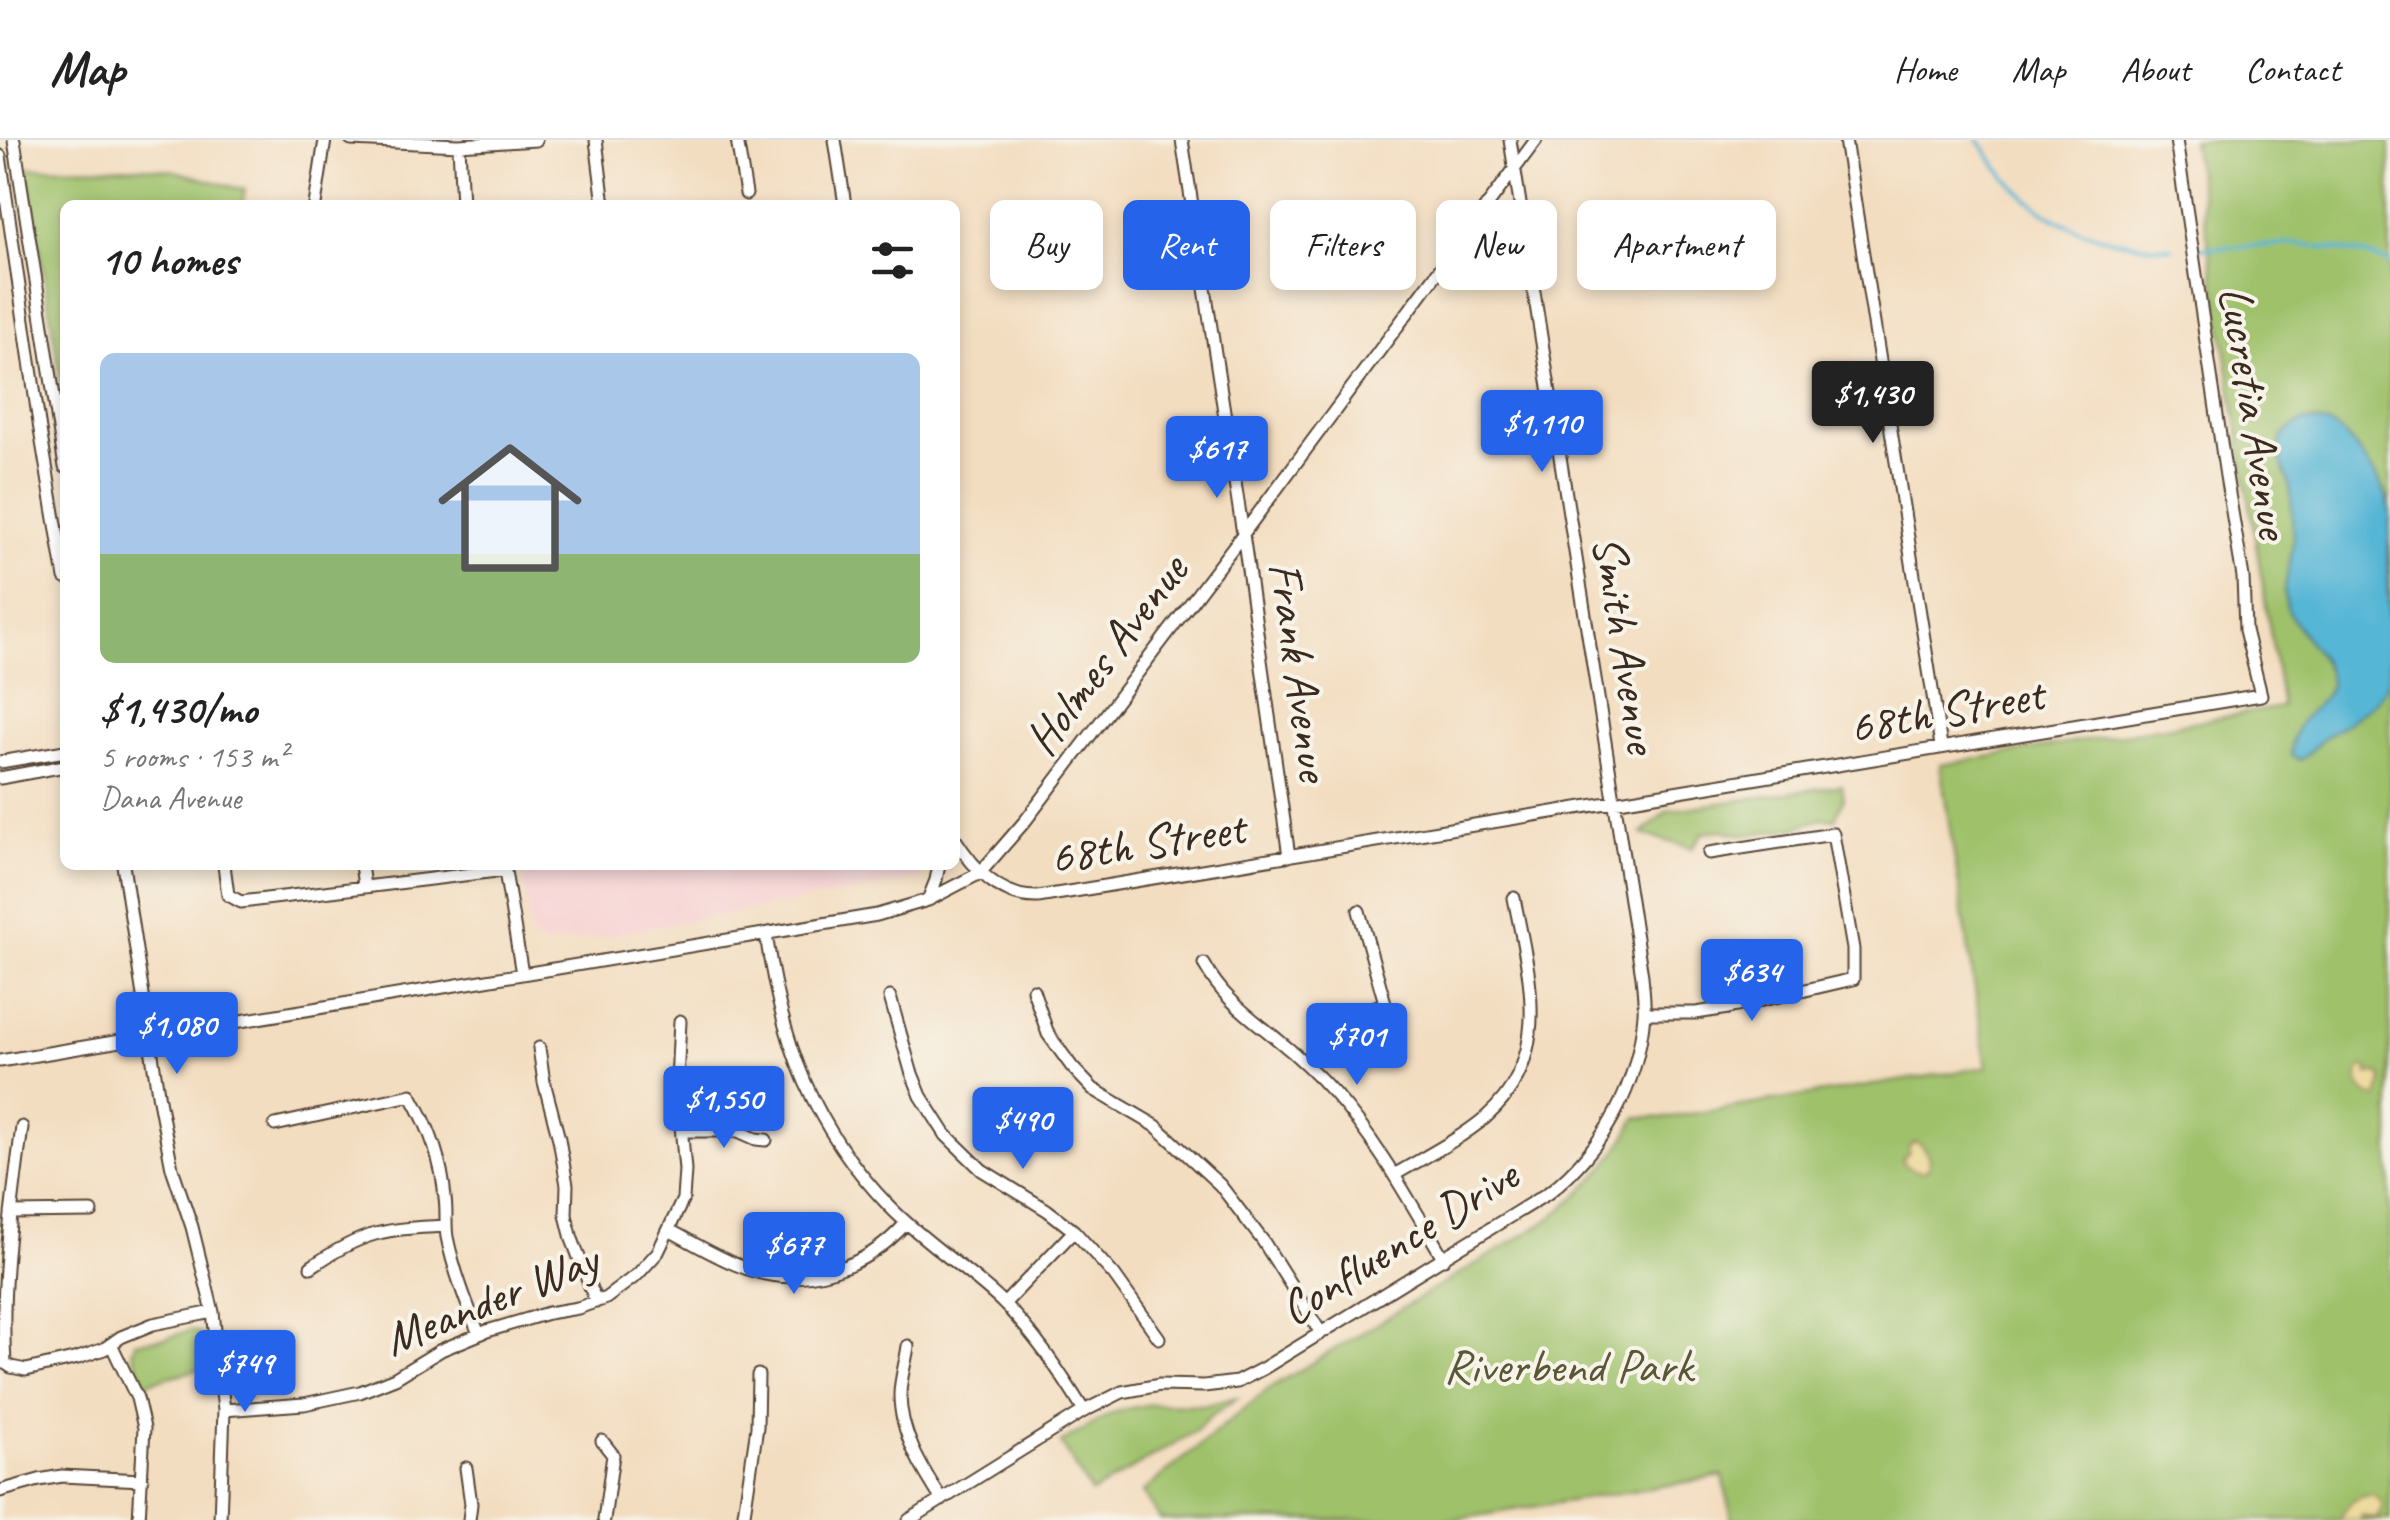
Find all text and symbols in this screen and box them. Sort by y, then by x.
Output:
text: Map [50,39,125,99]
text: Home [1894,47,1957,92]
text: Map [2012,47,2065,92]
text: About [2120,47,2190,92]
text: Contact [2245,47,2340,92]
chip: Buy [990,200,1103,290]
chip: Rent [1123,200,1250,290]
chip: Filters [1270,200,1416,290]
chip: New [1436,200,1557,290]
chip: Apartment [1577,200,1776,290]
icon: filters [865,233,920,288]
text: 10 homes [100,234,237,287]
street label: Lucretia Avenue [2206,282,2305,546]
pin: $1,430 [1792,361,1954,446]
text: $1,430 [1834,373,1912,414]
pin: $1,110 [1461,390,1623,475]
text: $1,110 [1503,402,1581,443]
pin: $617 [1158,416,1276,501]
icon: home [420,418,600,598]
text: $617 [1188,428,1246,469]
street label: Smith Avenue [1579,531,1673,760]
street label: Holmes Avenue [1011,540,1203,767]
street label: Frank Avenue [1255,558,1346,788]
street label: 68th Street [1844,663,2052,757]
text: $1,430/mo [100,683,257,736]
text: 5 rooms · 153 m² [100,736,287,777]
text: Dana Avenue [100,777,241,818]
street label: 68th Street [1046,796,1253,887]
pin: $634 [1693,939,1811,1024]
text: $634 [1723,951,1781,992]
pin: $1,080 [96,992,258,1077]
pin: $701 [1298,1003,1416,1088]
text: $1,080 [138,1004,216,1045]
text: $701 [1328,1015,1386,1056]
pin: $1,550 [643,1066,805,1151]
text: $1,550 [685,1078,763,1119]
pin: $490 [964,1087,1082,1172]
text: $490 [994,1099,1052,1140]
street label: Confluence Drive [1268,1143,1532,1339]
pin: $677 [735,1212,853,1297]
text: $677 [765,1224,823,1265]
street label: Meander Way [375,1228,609,1369]
pin: $749 [186,1330,304,1415]
park label: Riverbend Park [1444,1336,1696,1396]
text: $749 [216,1342,274,1383]

